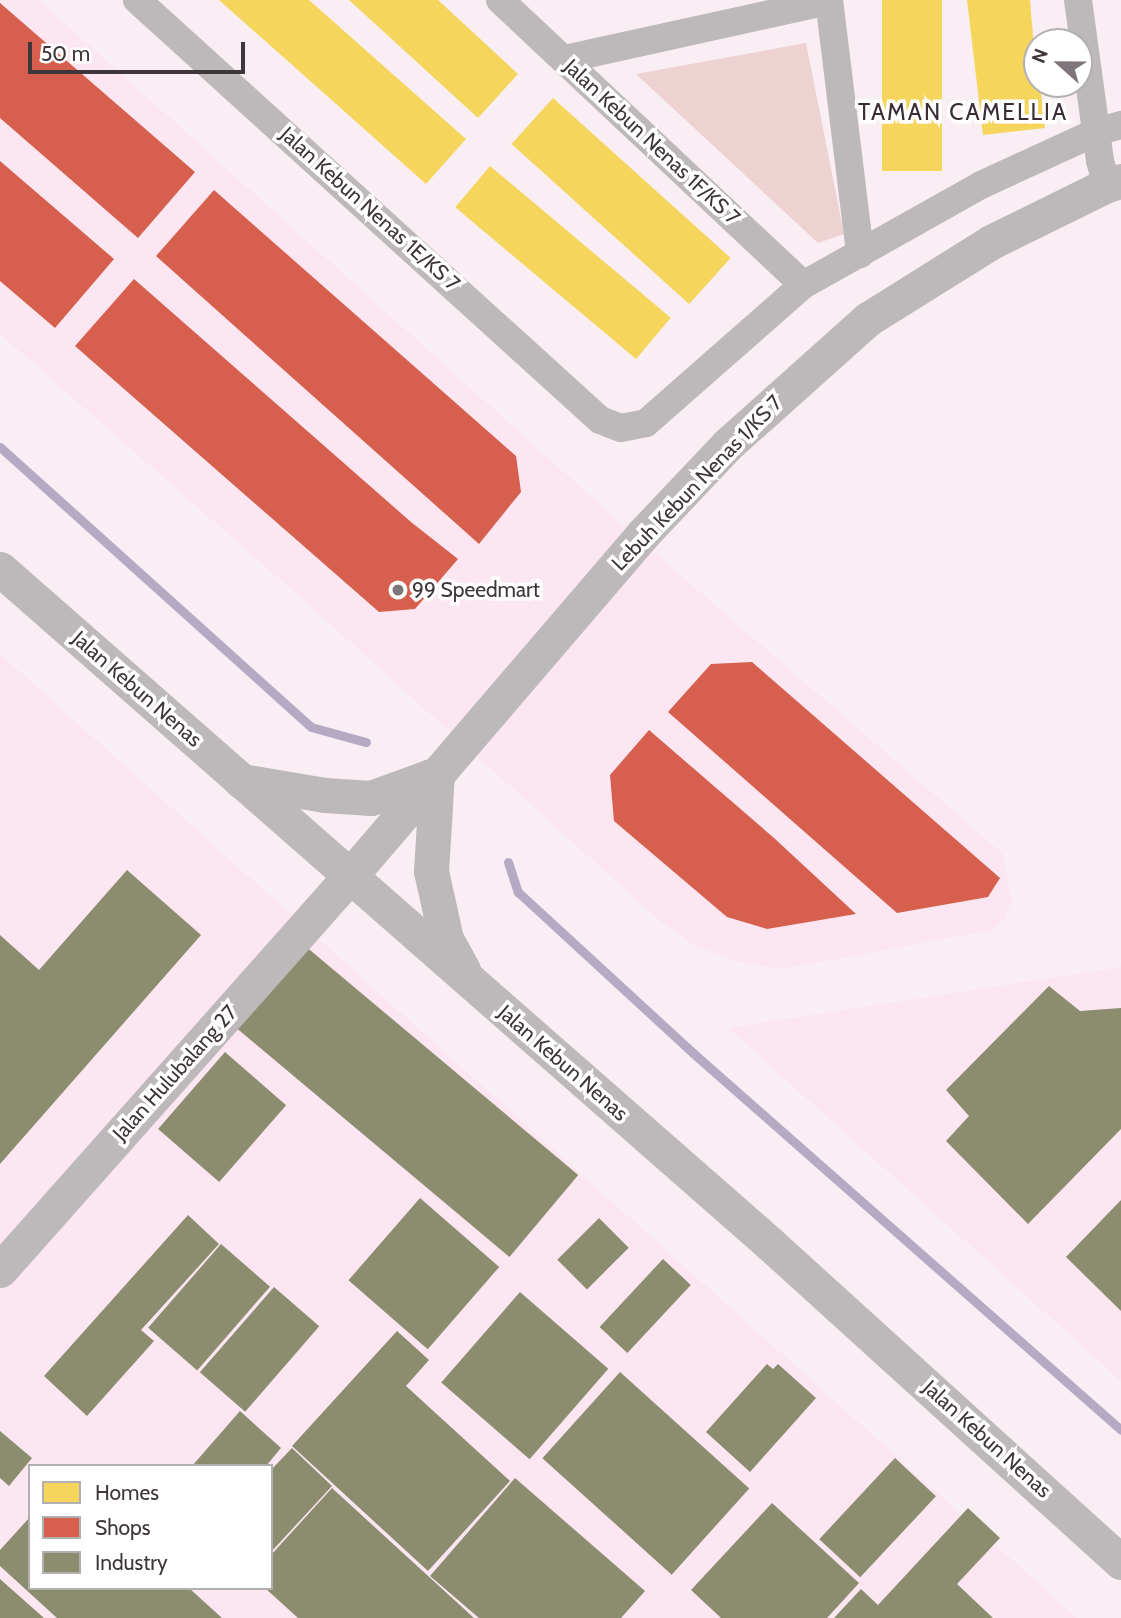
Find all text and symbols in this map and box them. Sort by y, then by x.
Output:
scale bar [32,28,248,72]
north arrow [1023,28,1093,98]
text: 50 m [41,41,90,66]
text: N [1027,46,1053,66]
street label: Jalan Kebun Nenas 1F/KS 7 [559,54,745,230]
district label: TAMAN CAMELLIA [860,98,1066,126]
street label: Jalan Kebun Nenas 1E/KS 7 [275,122,465,296]
street label: Lebuh Kebun Nenas 1/KS 7 [607,390,787,576]
place label: 99 Speedmart [412,577,540,603]
marker: 99 Speedmart [390,582,406,598]
street label: Jalan Kebun Nenas [67,626,207,752]
street label: Jalan Hulubalang 27 [108,1000,242,1146]
street label: Jalan Kebun Nenas [493,1000,633,1126]
street label: Jalan Kebun Nenas [918,1375,1056,1503]
legend [28,1464,273,1590]
text: Homes [95,1480,159,1505]
text: Shops [95,1515,150,1540]
text: Industry [95,1550,168,1575]

